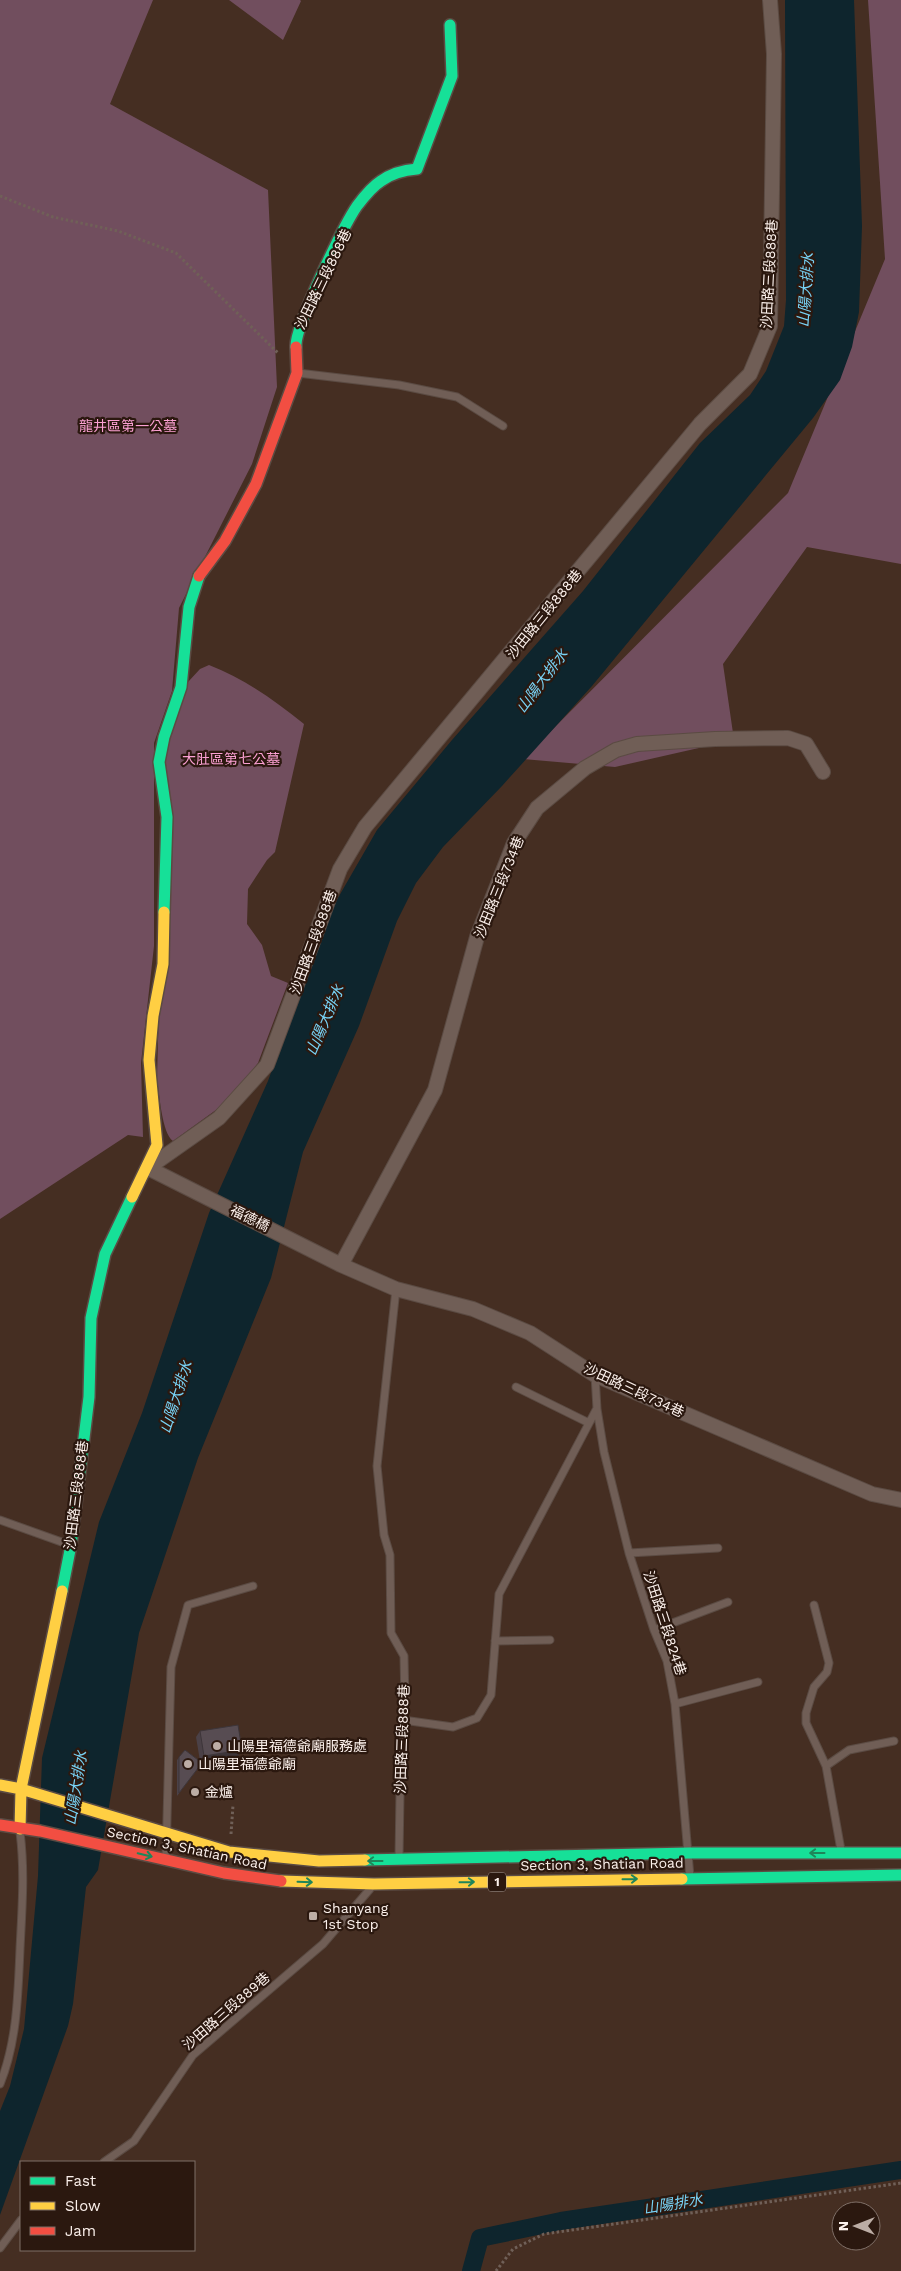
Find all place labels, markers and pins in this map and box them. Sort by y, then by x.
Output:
place label: 山陽里福德爺廟服務處 [227,1738,367,1754]
marker: 山陽里福德爺廟服務處 [211,1740,223,1752]
place label: 山陽里福德爺廟 [198,1756,296,1772]
marker: 山陽里福德爺廟 [182,1758,194,1770]
place label: 金爐 [205,1784,233,1800]
marker: 金爐 [189,1786,201,1798]
place label: Shanyang 1st Stop [323,1900,389,1932]
marker: Shanyang 1st Stop [307,1910,319,1922]

